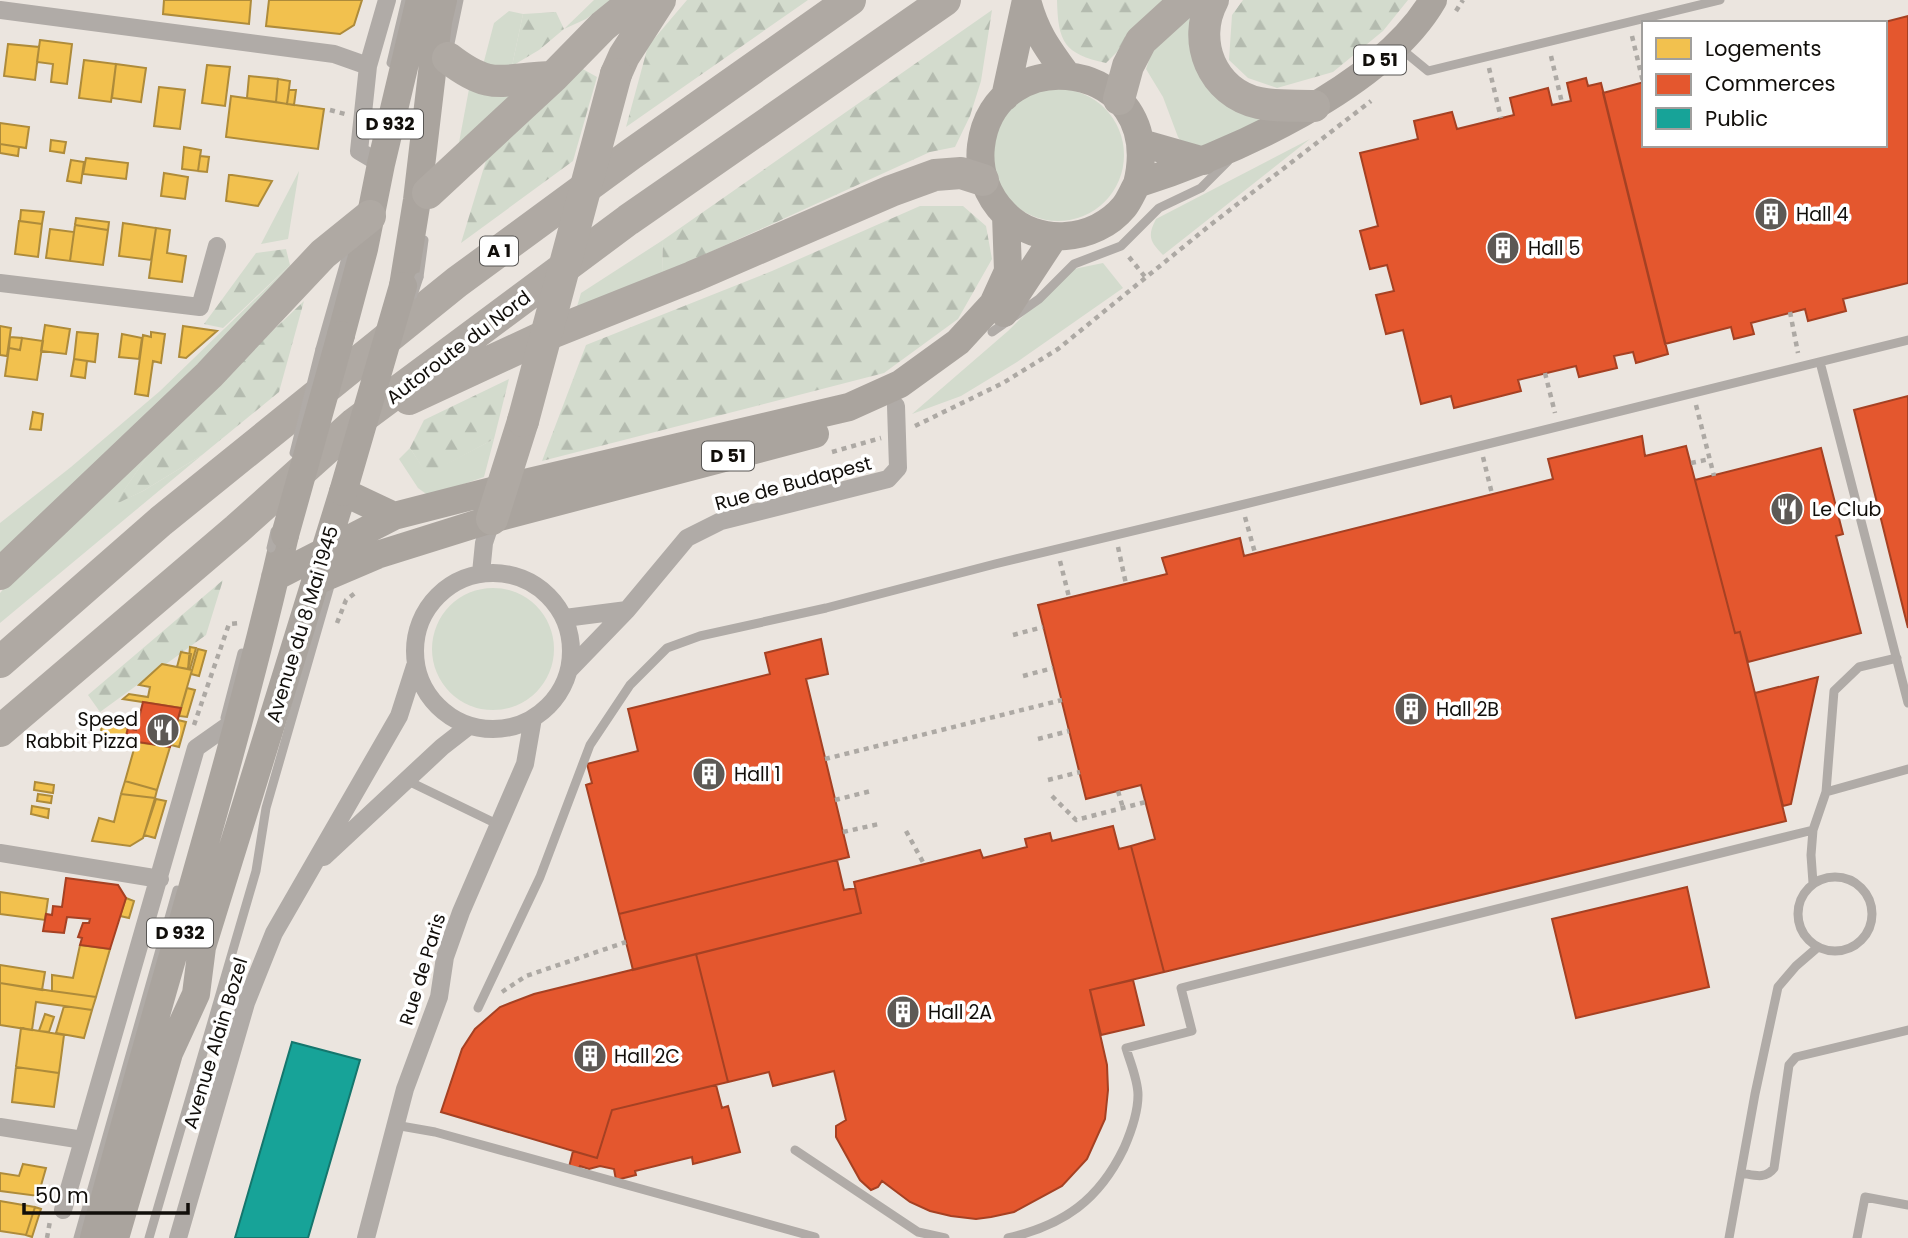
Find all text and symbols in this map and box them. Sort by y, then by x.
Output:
legend [1642,21,1887,147]
text: Logements [1705,34,1821,63]
road number: D 51 [1354,46,1406,74]
text: Commerces [1705,69,1836,98]
text: Public [1705,104,1768,133]
road number: D 932 [357,110,423,139]
building icon: Hall 4 [1752,195,1790,233]
place label: Hall 4 [1796,201,1848,228]
building icon: Hall 5 [1484,229,1522,267]
place label: Hall 5 [1528,235,1580,262]
road number: A 1 [480,236,518,265]
street label: Autoroute du Nord [380,284,536,411]
road number: D 51 [702,442,754,470]
street label: Rue de Budapest [712,450,875,517]
restaurant icon: Le Club [1768,490,1806,528]
place label: Le Club [1812,496,1882,523]
street label: Avenue du 8 Mai 1945 [260,522,345,726]
building icon: Hall 2B [1392,690,1430,728]
place label: Hall 2B [1436,696,1499,723]
place label: Speed Rabbit Pizza [25,706,138,755]
restaurant icon: Speed Rabbit Pizza [144,711,182,749]
building icon: Hall 1 [690,755,728,793]
place label: Hall 1 [734,761,781,788]
street label: Rue de Paris [393,910,452,1028]
road number: D 932 [147,918,213,948]
street label: Avenue Alain Bozel [177,954,254,1132]
building icon: Hall 2A [884,993,922,1031]
place label: Hall 2A [928,999,992,1026]
building icon: Hall 2C [571,1037,609,1075]
place label: Hall 2C [614,1043,680,1070]
scale bar [24,1172,189,1216]
text: 50 m [35,1181,89,1210]

